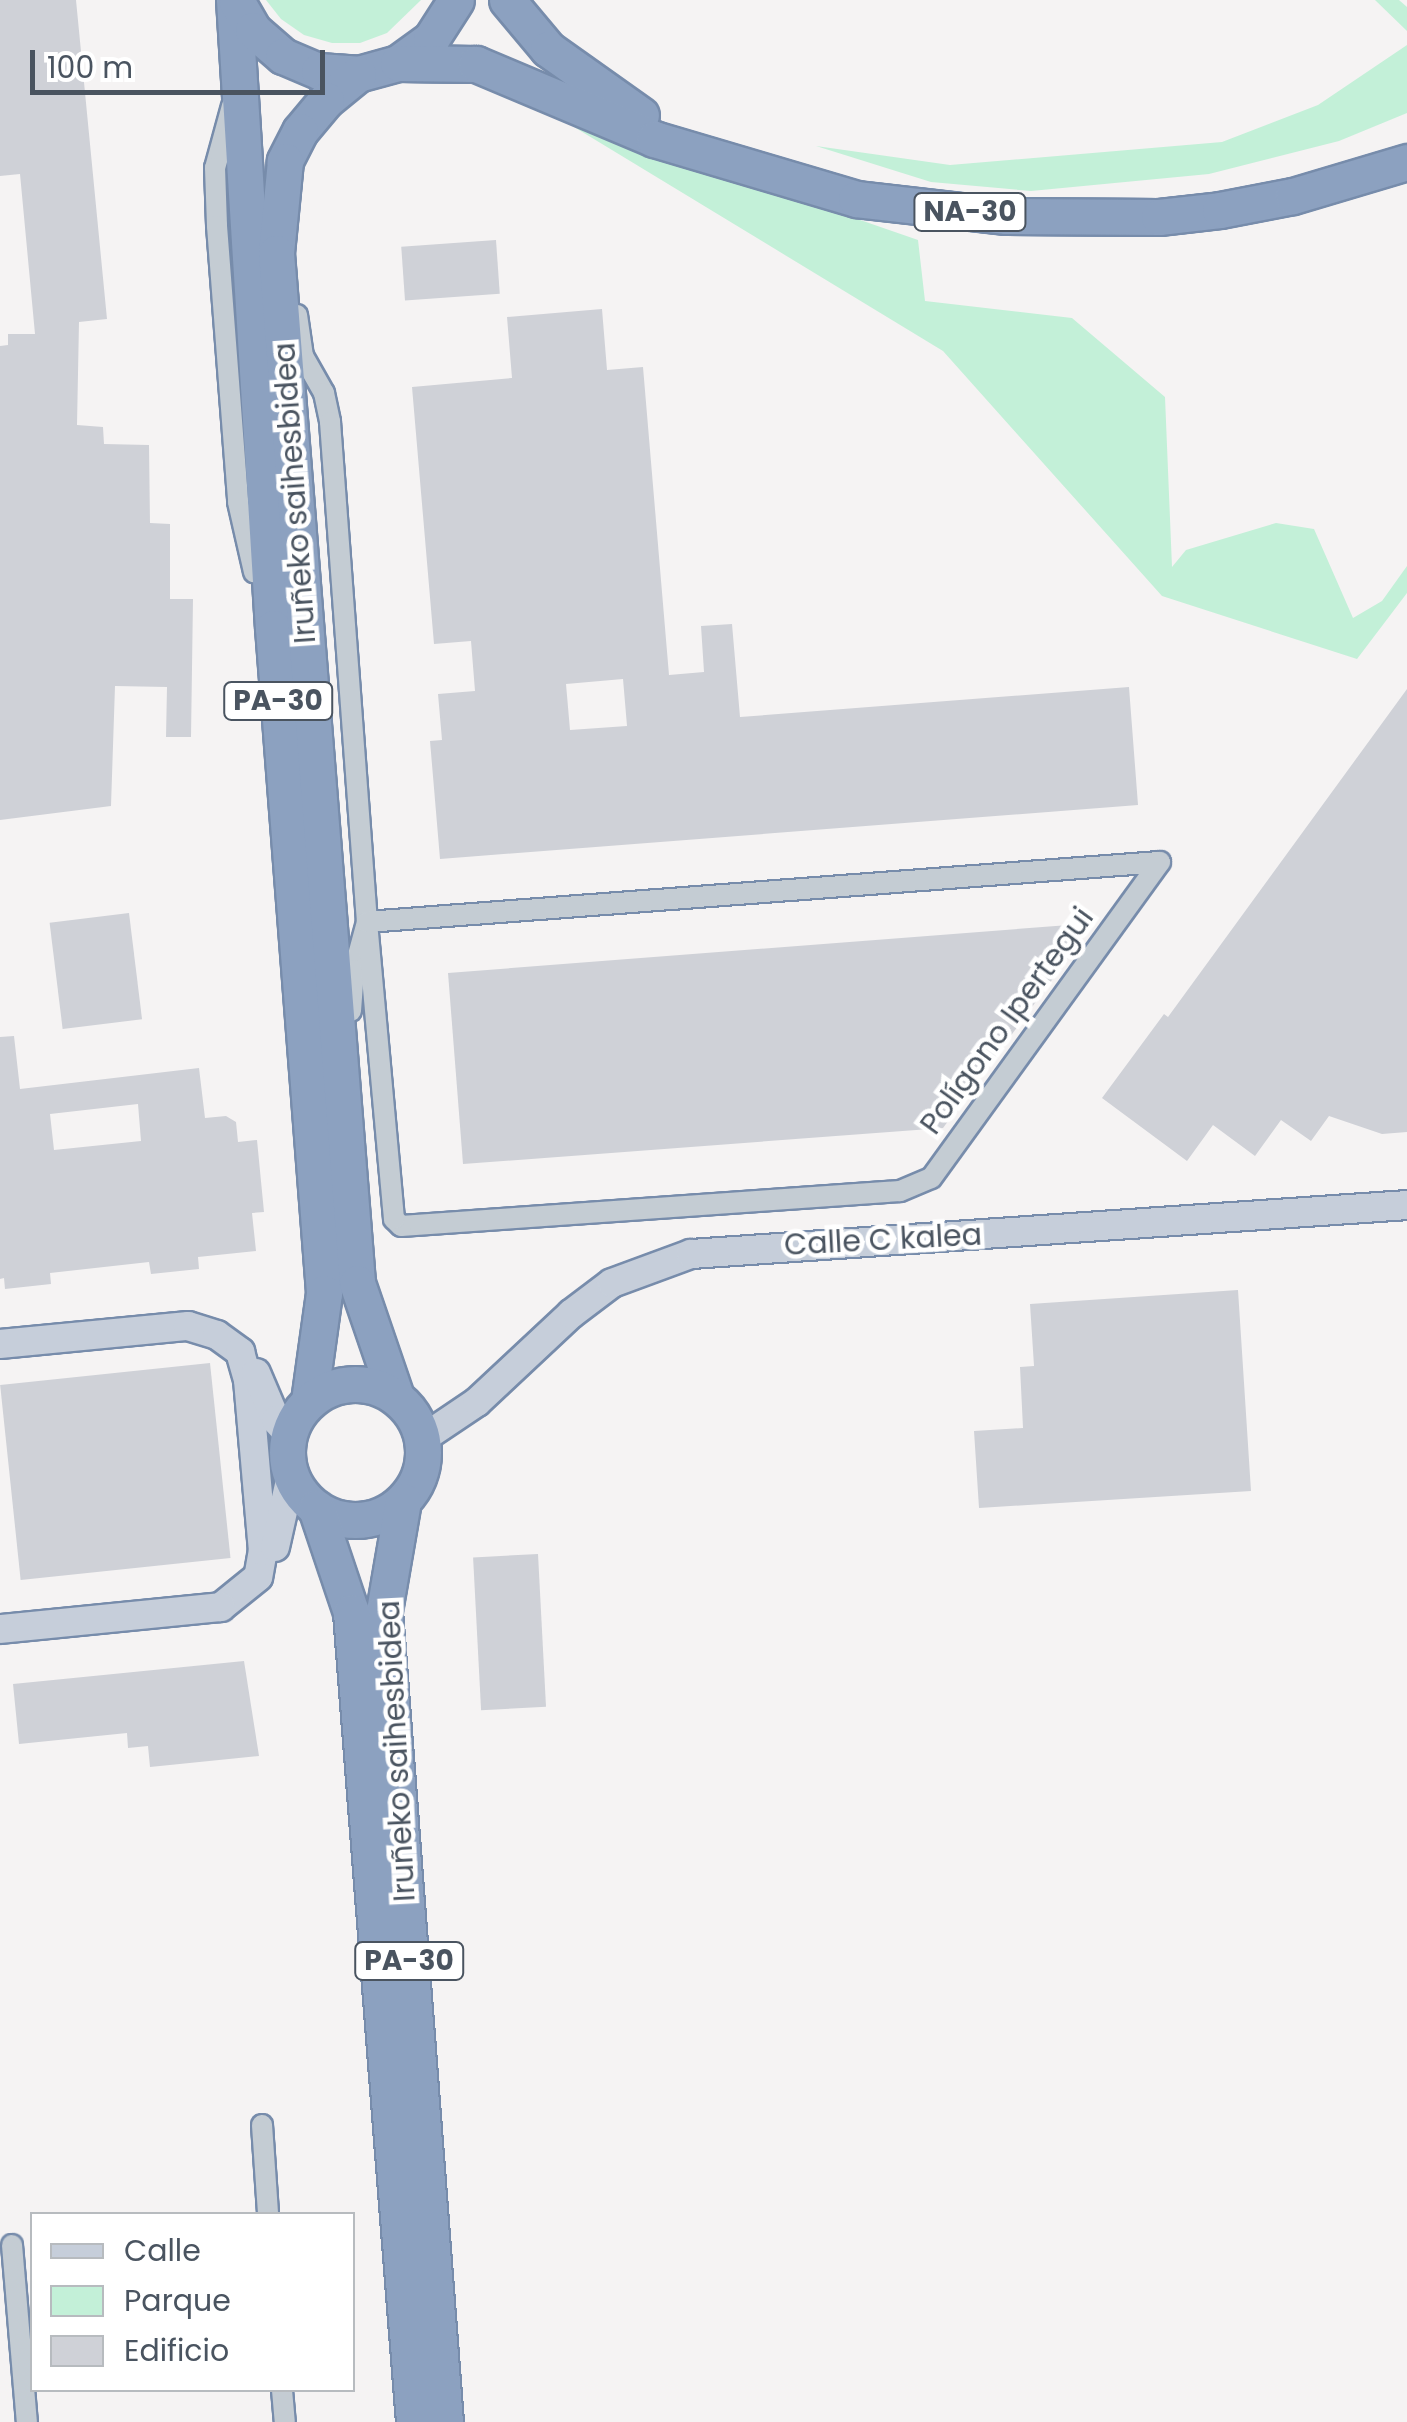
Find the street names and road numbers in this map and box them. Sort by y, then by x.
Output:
road number: NA-30 [912,189,1028,235]
street label: Iruñeko saihesbidea [267,341,323,645]
road number: PA-30 [223,678,333,724]
street label: Polígono Ipertegui [913,901,1101,1141]
street label: Calle C kalea [783,1217,983,1263]
street label: Iruñeko saihesbidea [371,1599,423,1903]
road number: PA-30 [354,1938,464,1984]

